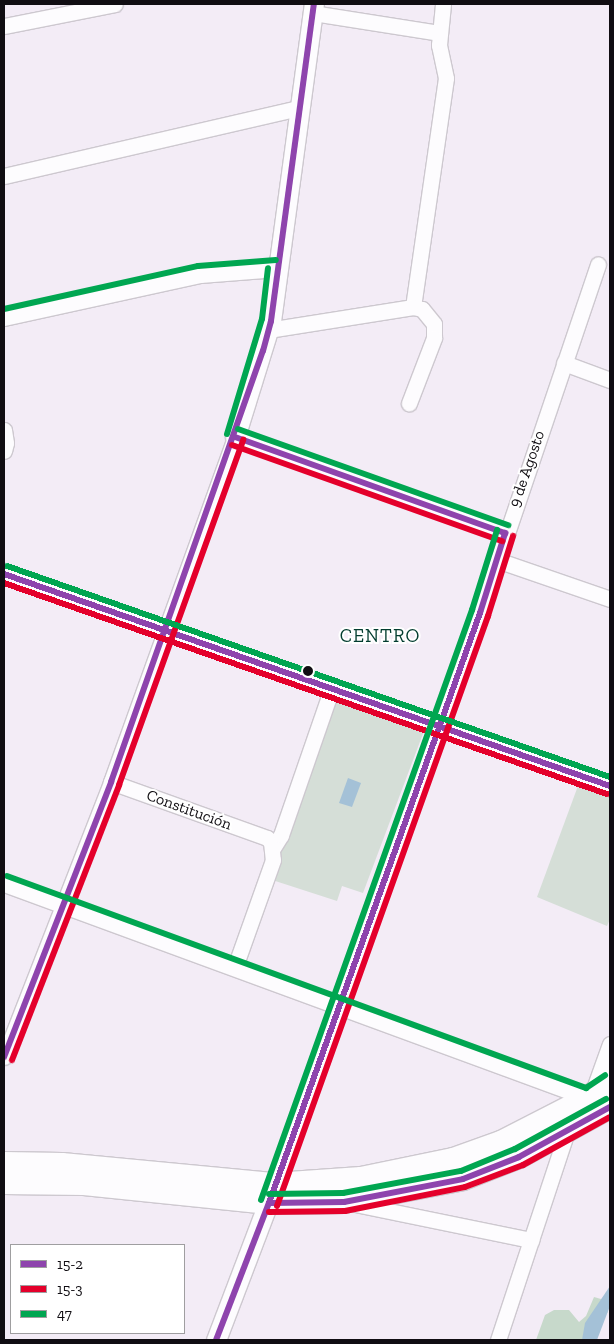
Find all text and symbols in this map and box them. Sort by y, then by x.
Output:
street label: 9 de Agosto [505,428,549,510]
district label: CENTRO [339,625,421,647]
unlabelled marker [303,666,313,676]
street label: Constitución [144,786,234,834]
legend [10,1244,185,1334]
text: 15-2 [57,1255,83,1273]
text: 15-3 [57,1280,83,1298]
text: 47 [57,1305,72,1323]

